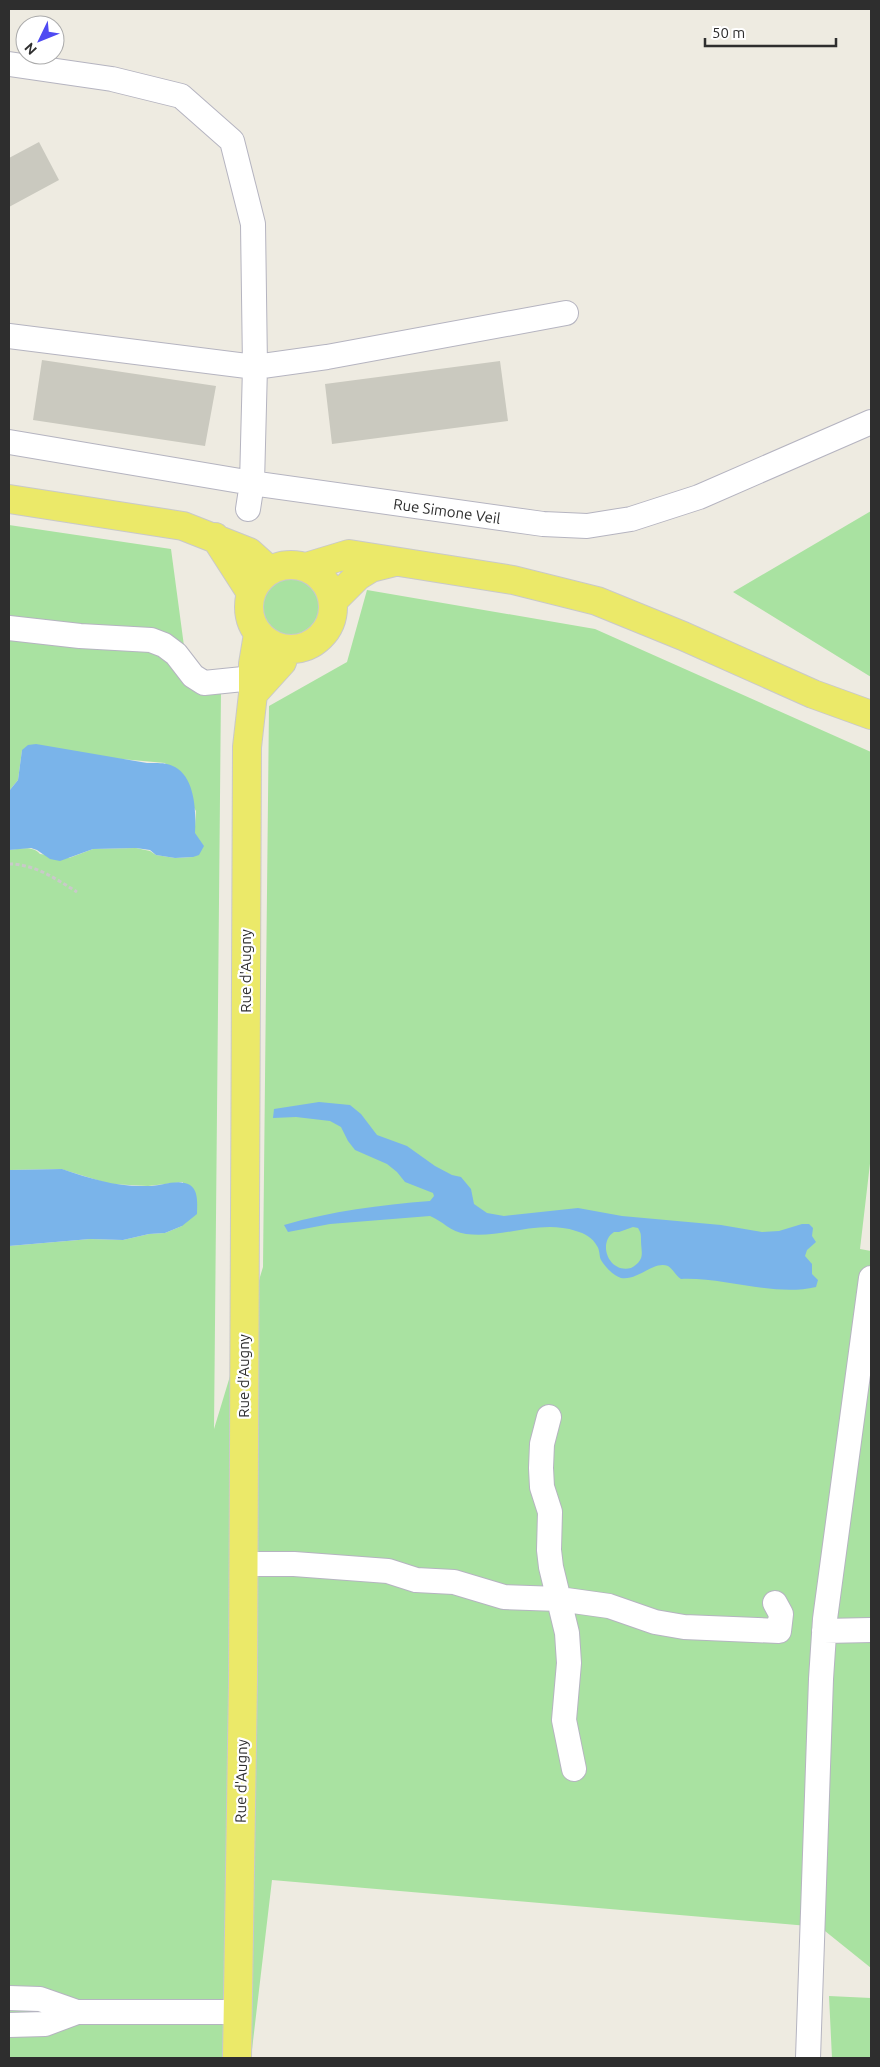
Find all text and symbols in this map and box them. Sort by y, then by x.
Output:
north arrow [15,15,65,65]
scale bar [705,15,836,47]
text: 50 m [712,24,745,41]
text: N [21,40,40,58]
street label: Rue Simone Veil [392,495,502,527]
street label: Rue d'Augny [237,929,254,1013]
street label: Rue d'Augny [235,1334,252,1418]
street label: Rue d'Augny [232,1739,250,1823]

